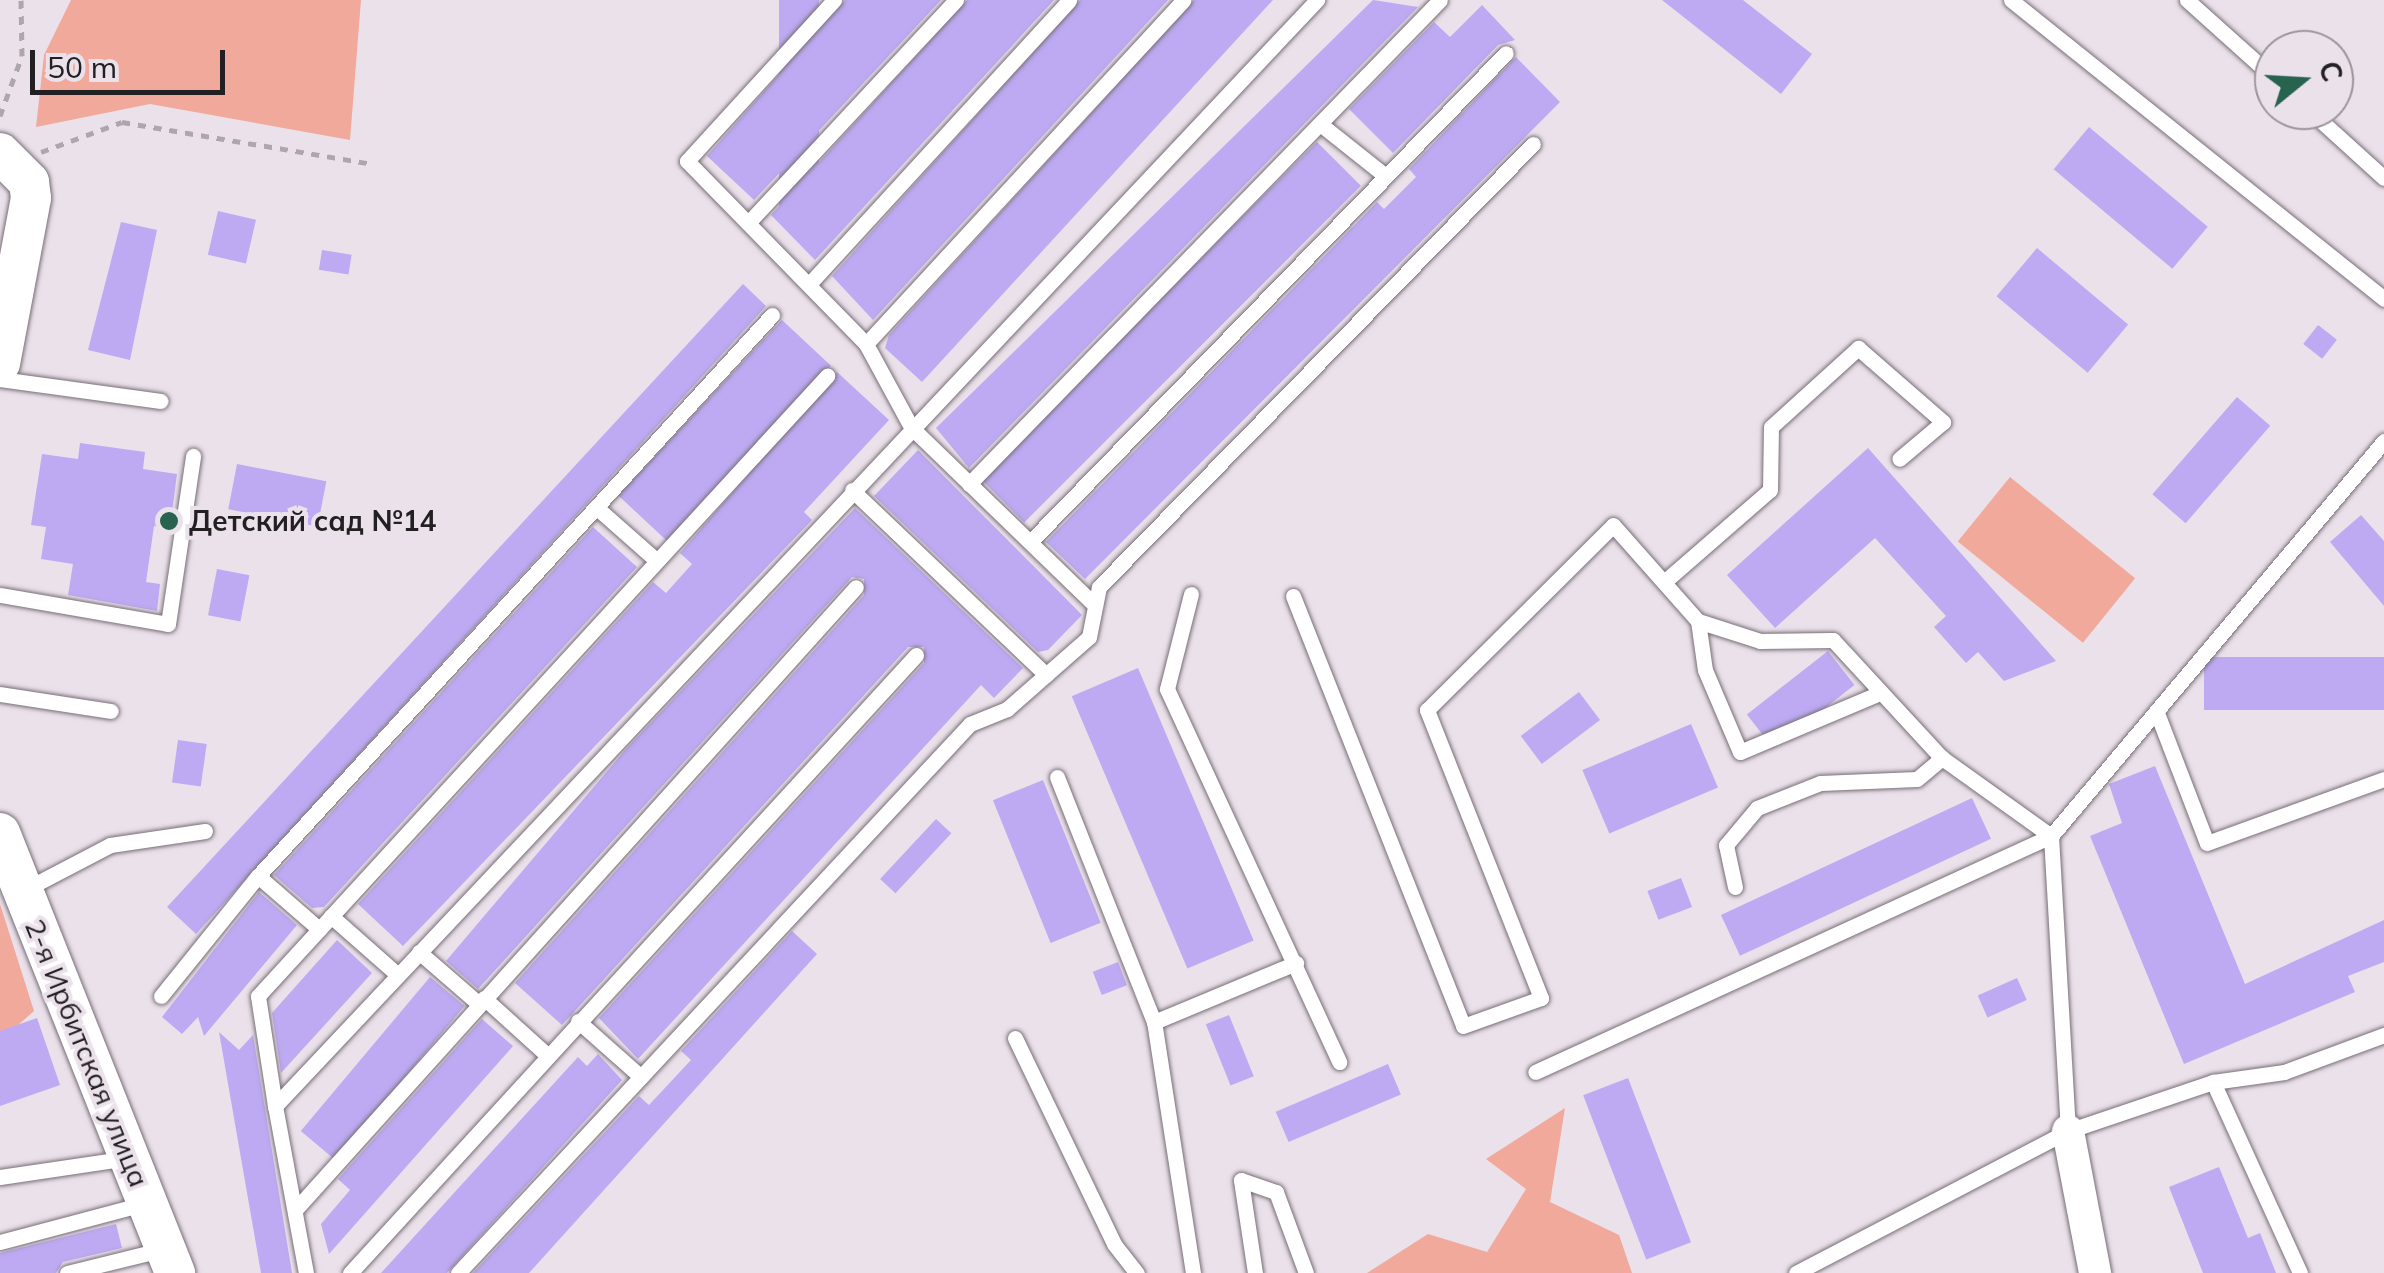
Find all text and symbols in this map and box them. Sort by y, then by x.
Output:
scale bar [35,30,230,92]
north arrow [2254,30,2354,130]
text: 50 m [47,48,117,86]
text: С [2311,57,2351,86]
place label: Детский сад №14 [189,504,436,538]
marker: Детский сад №14 [158,510,180,532]
street label: 2-я Ирбитская улица [18,914,156,1192]

